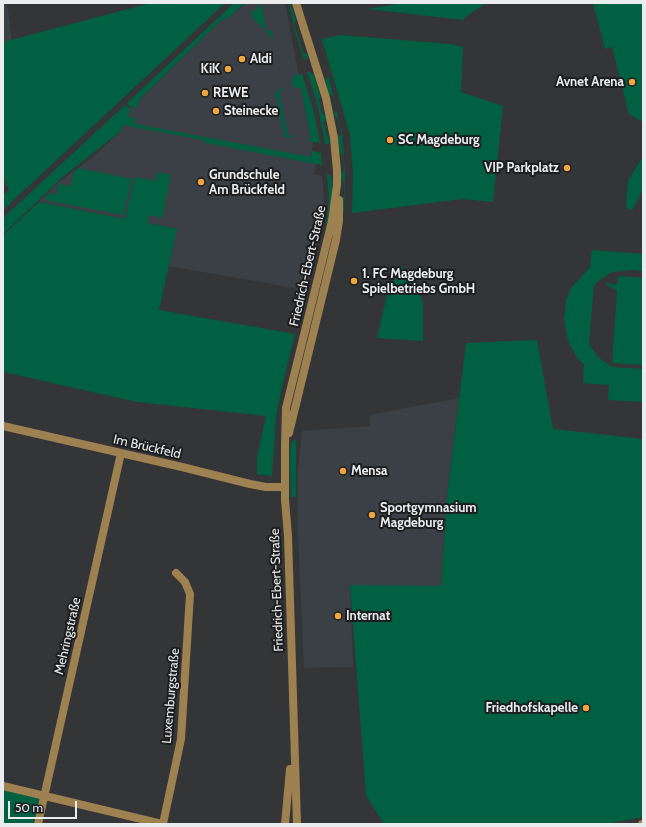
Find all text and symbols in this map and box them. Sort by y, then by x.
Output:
place label: Aldi [250,51,272,67]
marker: Aldi [237,54,247,64]
place label: KiK [200,61,220,77]
marker: KiK [223,64,233,74]
place label: Avnet Arena [556,74,624,90]
marker: Avnet Arena [627,77,637,87]
place label: REWE [213,85,248,101]
marker: REWE [200,88,210,98]
place label: Steinecke [224,103,278,119]
marker: Steinecke [211,106,221,116]
place label: SC Magdeburg [398,132,480,148]
marker: SC Magdeburg [385,135,395,145]
place label: VIP Parkplatz [484,160,559,176]
marker: VIP Parkplatz [562,163,572,173]
place label: Grundschule Am Brückfeld [209,167,285,198]
marker: Grundschule Am Brückfeld [196,177,206,187]
street label: Friedrich-Ebert-Straße [287,204,329,328]
place label: 1. FC Magdeburg Spielbetriebs GmbH [362,266,475,297]
marker: 1. FC Magdeburg Spielbetriebs GmbH [349,276,359,286]
street label: Im Brückfeld [112,432,182,462]
place label: Mensa [351,463,388,479]
marker: Mensa [338,466,348,476]
place label: Sportgymnasium Magdeburg [380,500,477,531]
marker: Sportgymnasium Magdeburg [367,510,377,520]
street label: Friedrich-Ebert-Straße [267,528,287,652]
street label: Mehringstraße [52,596,84,676]
place label: Internat [346,608,390,624]
marker: Internat [333,611,343,621]
street label: Luxemburgstraße [159,648,183,744]
place label: Friedhofskapelle [485,700,578,716]
marker: Friedhofskapelle [581,703,591,713]
scale bar [10,793,79,819]
text: 50 m [15,800,43,815]

